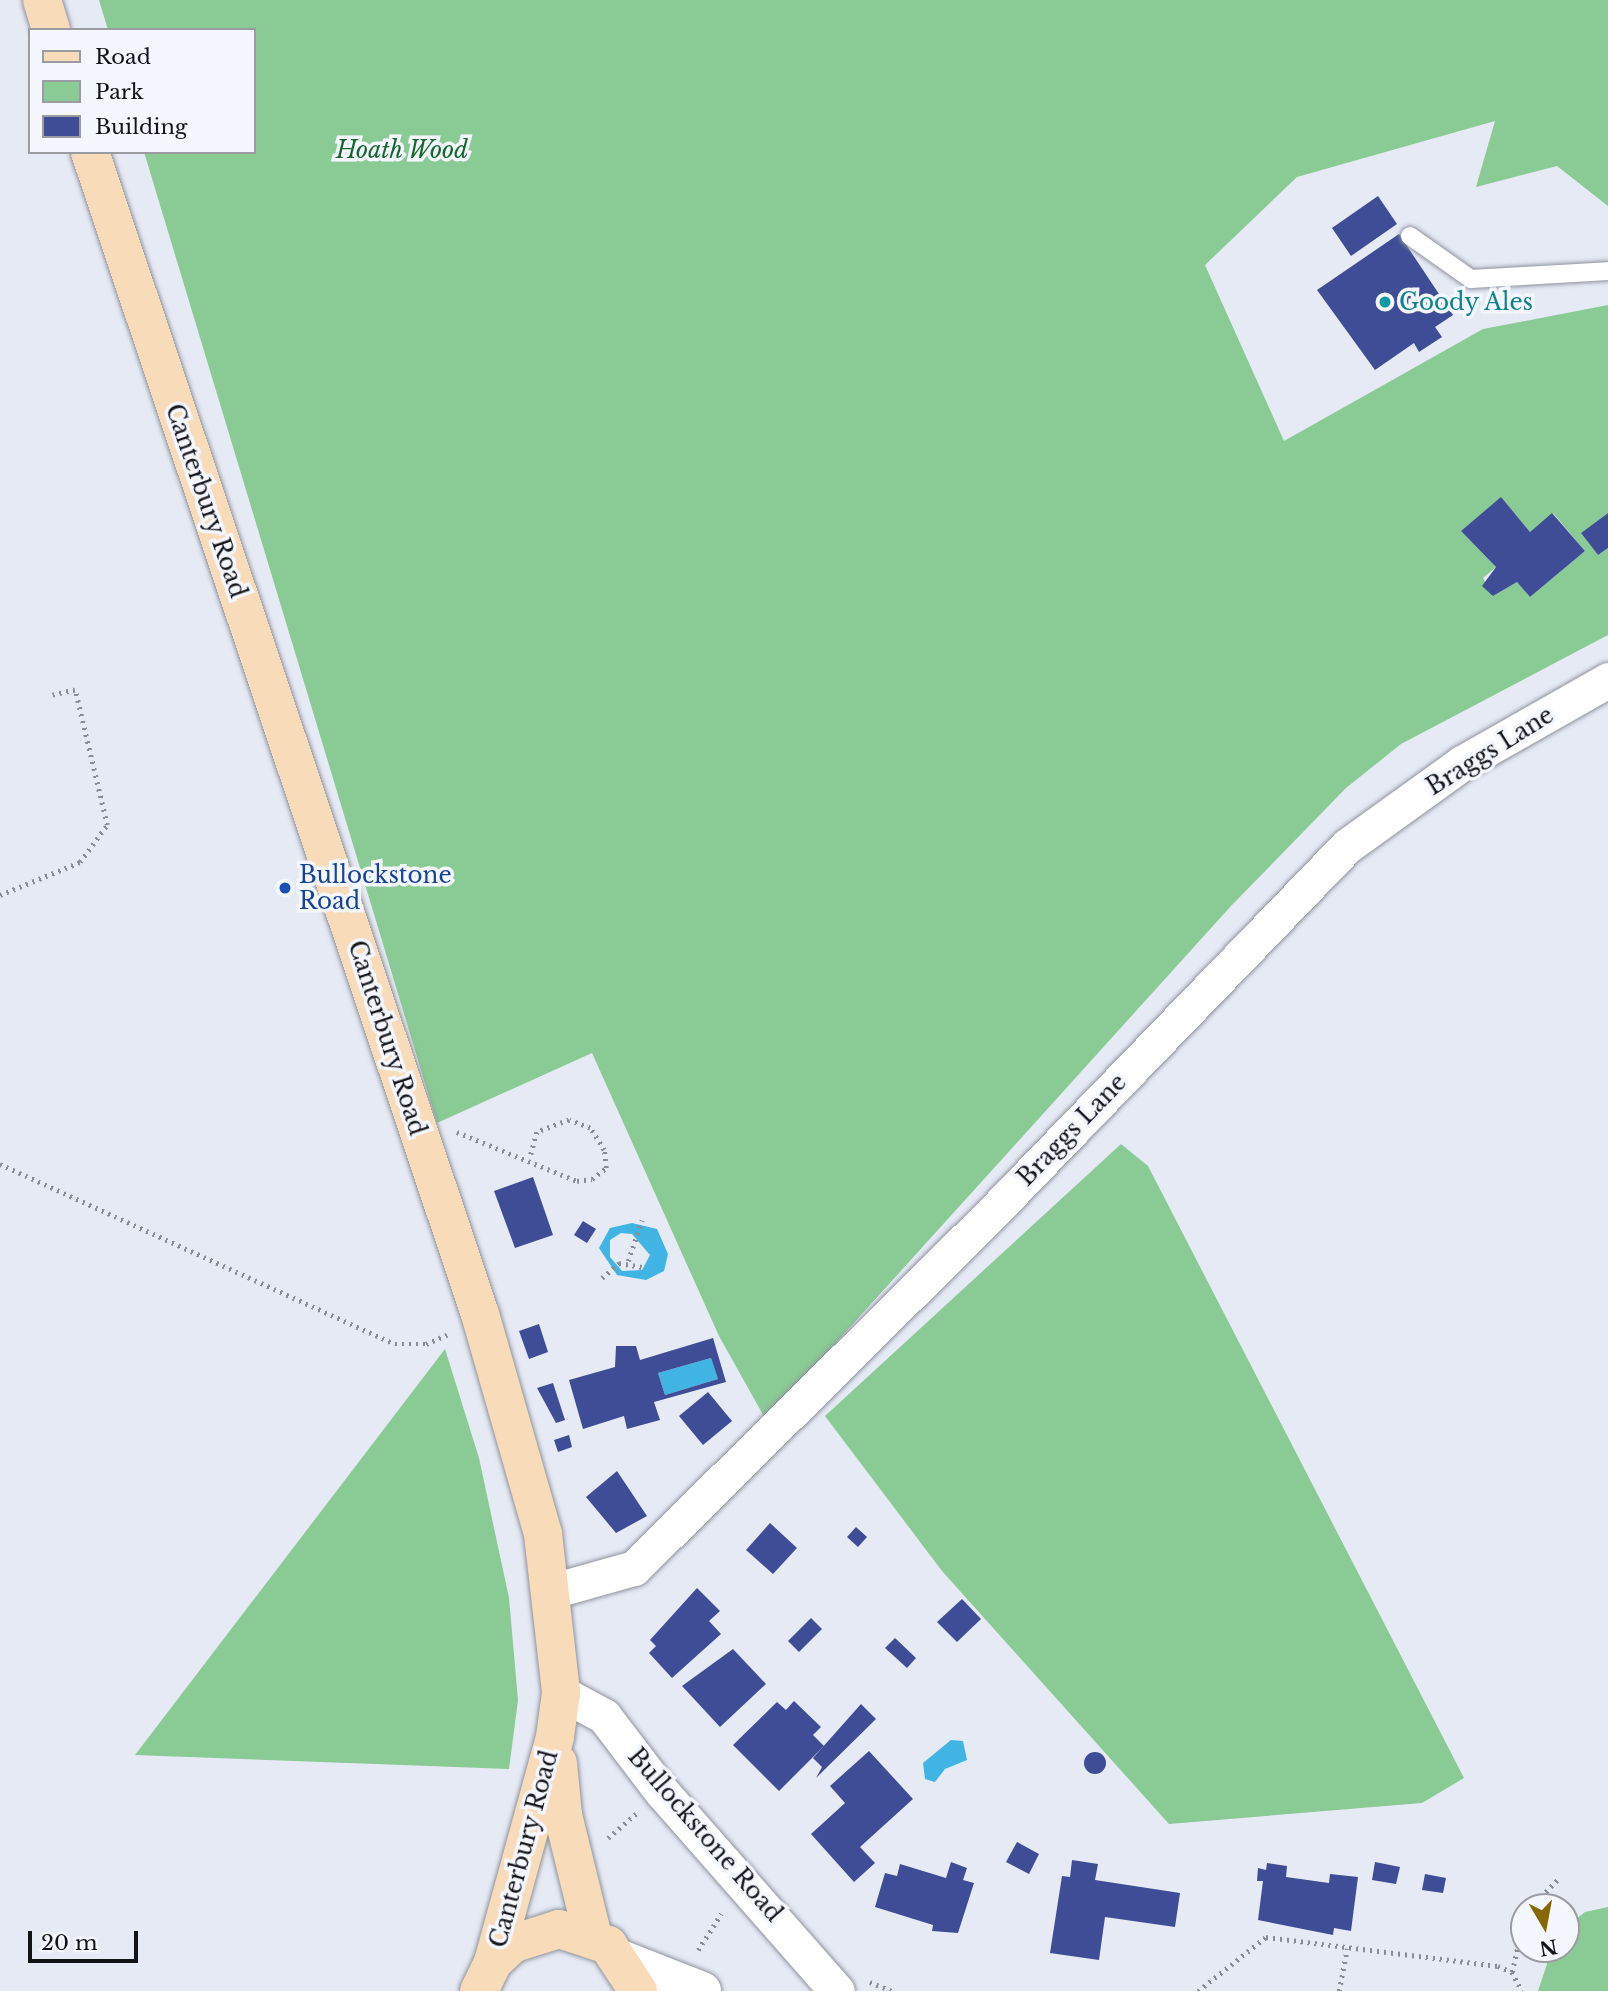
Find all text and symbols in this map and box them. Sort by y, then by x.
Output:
legend [28,28,256,154]
text: Road [95,44,151,70]
text: Park [95,79,144,105]
text: Building [95,114,187,140]
park label: Hoath Wood [336,136,468,164]
place label: Goody Ales [1399,288,1535,316]
marker: Goody Ales [1377,294,1393,310]
street label: Canterbury Road [160,400,252,602]
street label: Braggs Lane [1421,701,1559,801]
place label: Bullockstone Road [299,861,452,915]
marker: Bullockstone Road [277,880,293,896]
street label: Canterbury Road [342,937,432,1139]
street label: Braggs Lane [1012,1068,1132,1192]
street label: Bullockstone Road [622,1743,788,1927]
street label: Canterbury Road [484,1747,564,1951]
north arrow [1510,1893,1580,1963]
scale bar [32,1918,142,1962]
text: 20 m [41,1930,98,1956]
text: N [1538,1934,1559,1960]

